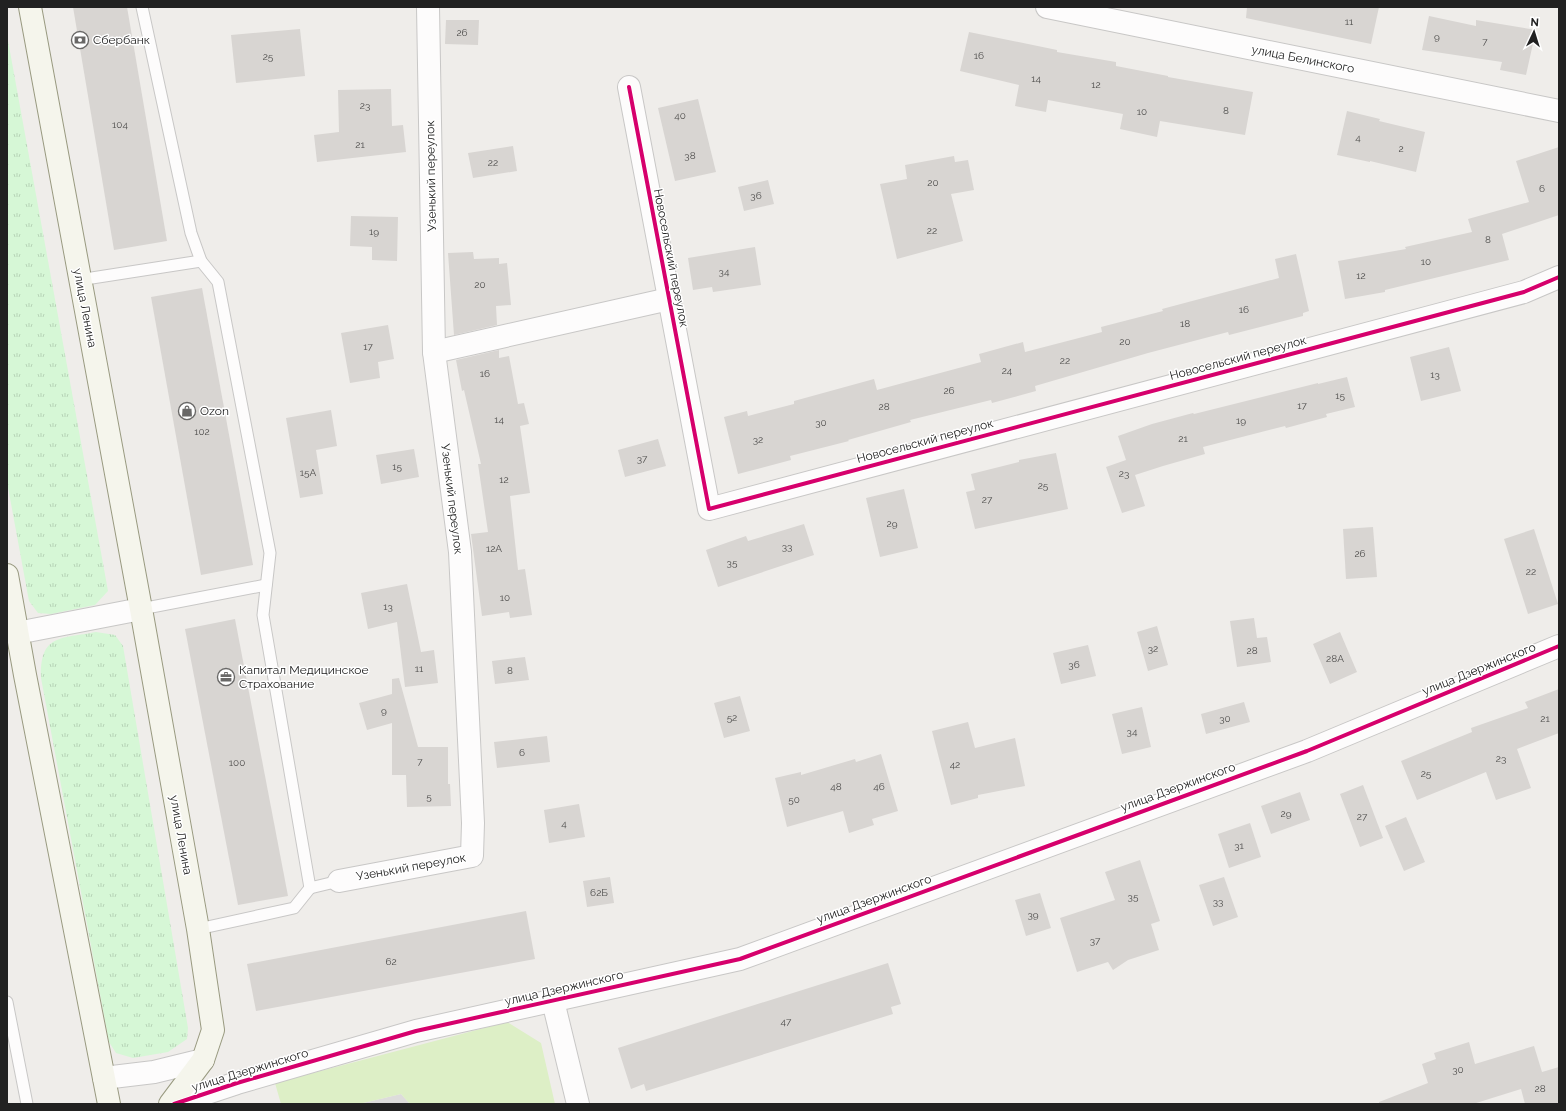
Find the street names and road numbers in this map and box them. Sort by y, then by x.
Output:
street label: улица Белинского [1250,42,1356,76]
street label: Узенький переулок [423,120,439,232]
street label: Новосельский переулок [651,188,691,328]
street label: улица Ленина [70,267,100,349]
street label: Новосельский переулок [1168,333,1308,383]
street label: Новосельский переулок [855,416,995,466]
street label: Узенький переулок [438,443,466,555]
street label: улица Дзержинского [1420,640,1538,698]
street label: улица Дзержинского [1119,760,1237,814]
street label: улица Ленина [167,794,195,876]
street label: Узенький переулок [355,850,467,884]
street label: улица Дзержинского [815,872,933,926]
street label: улица Дзержинского [503,968,625,1008]
street label: улица Дзержинского [190,1046,310,1094]

